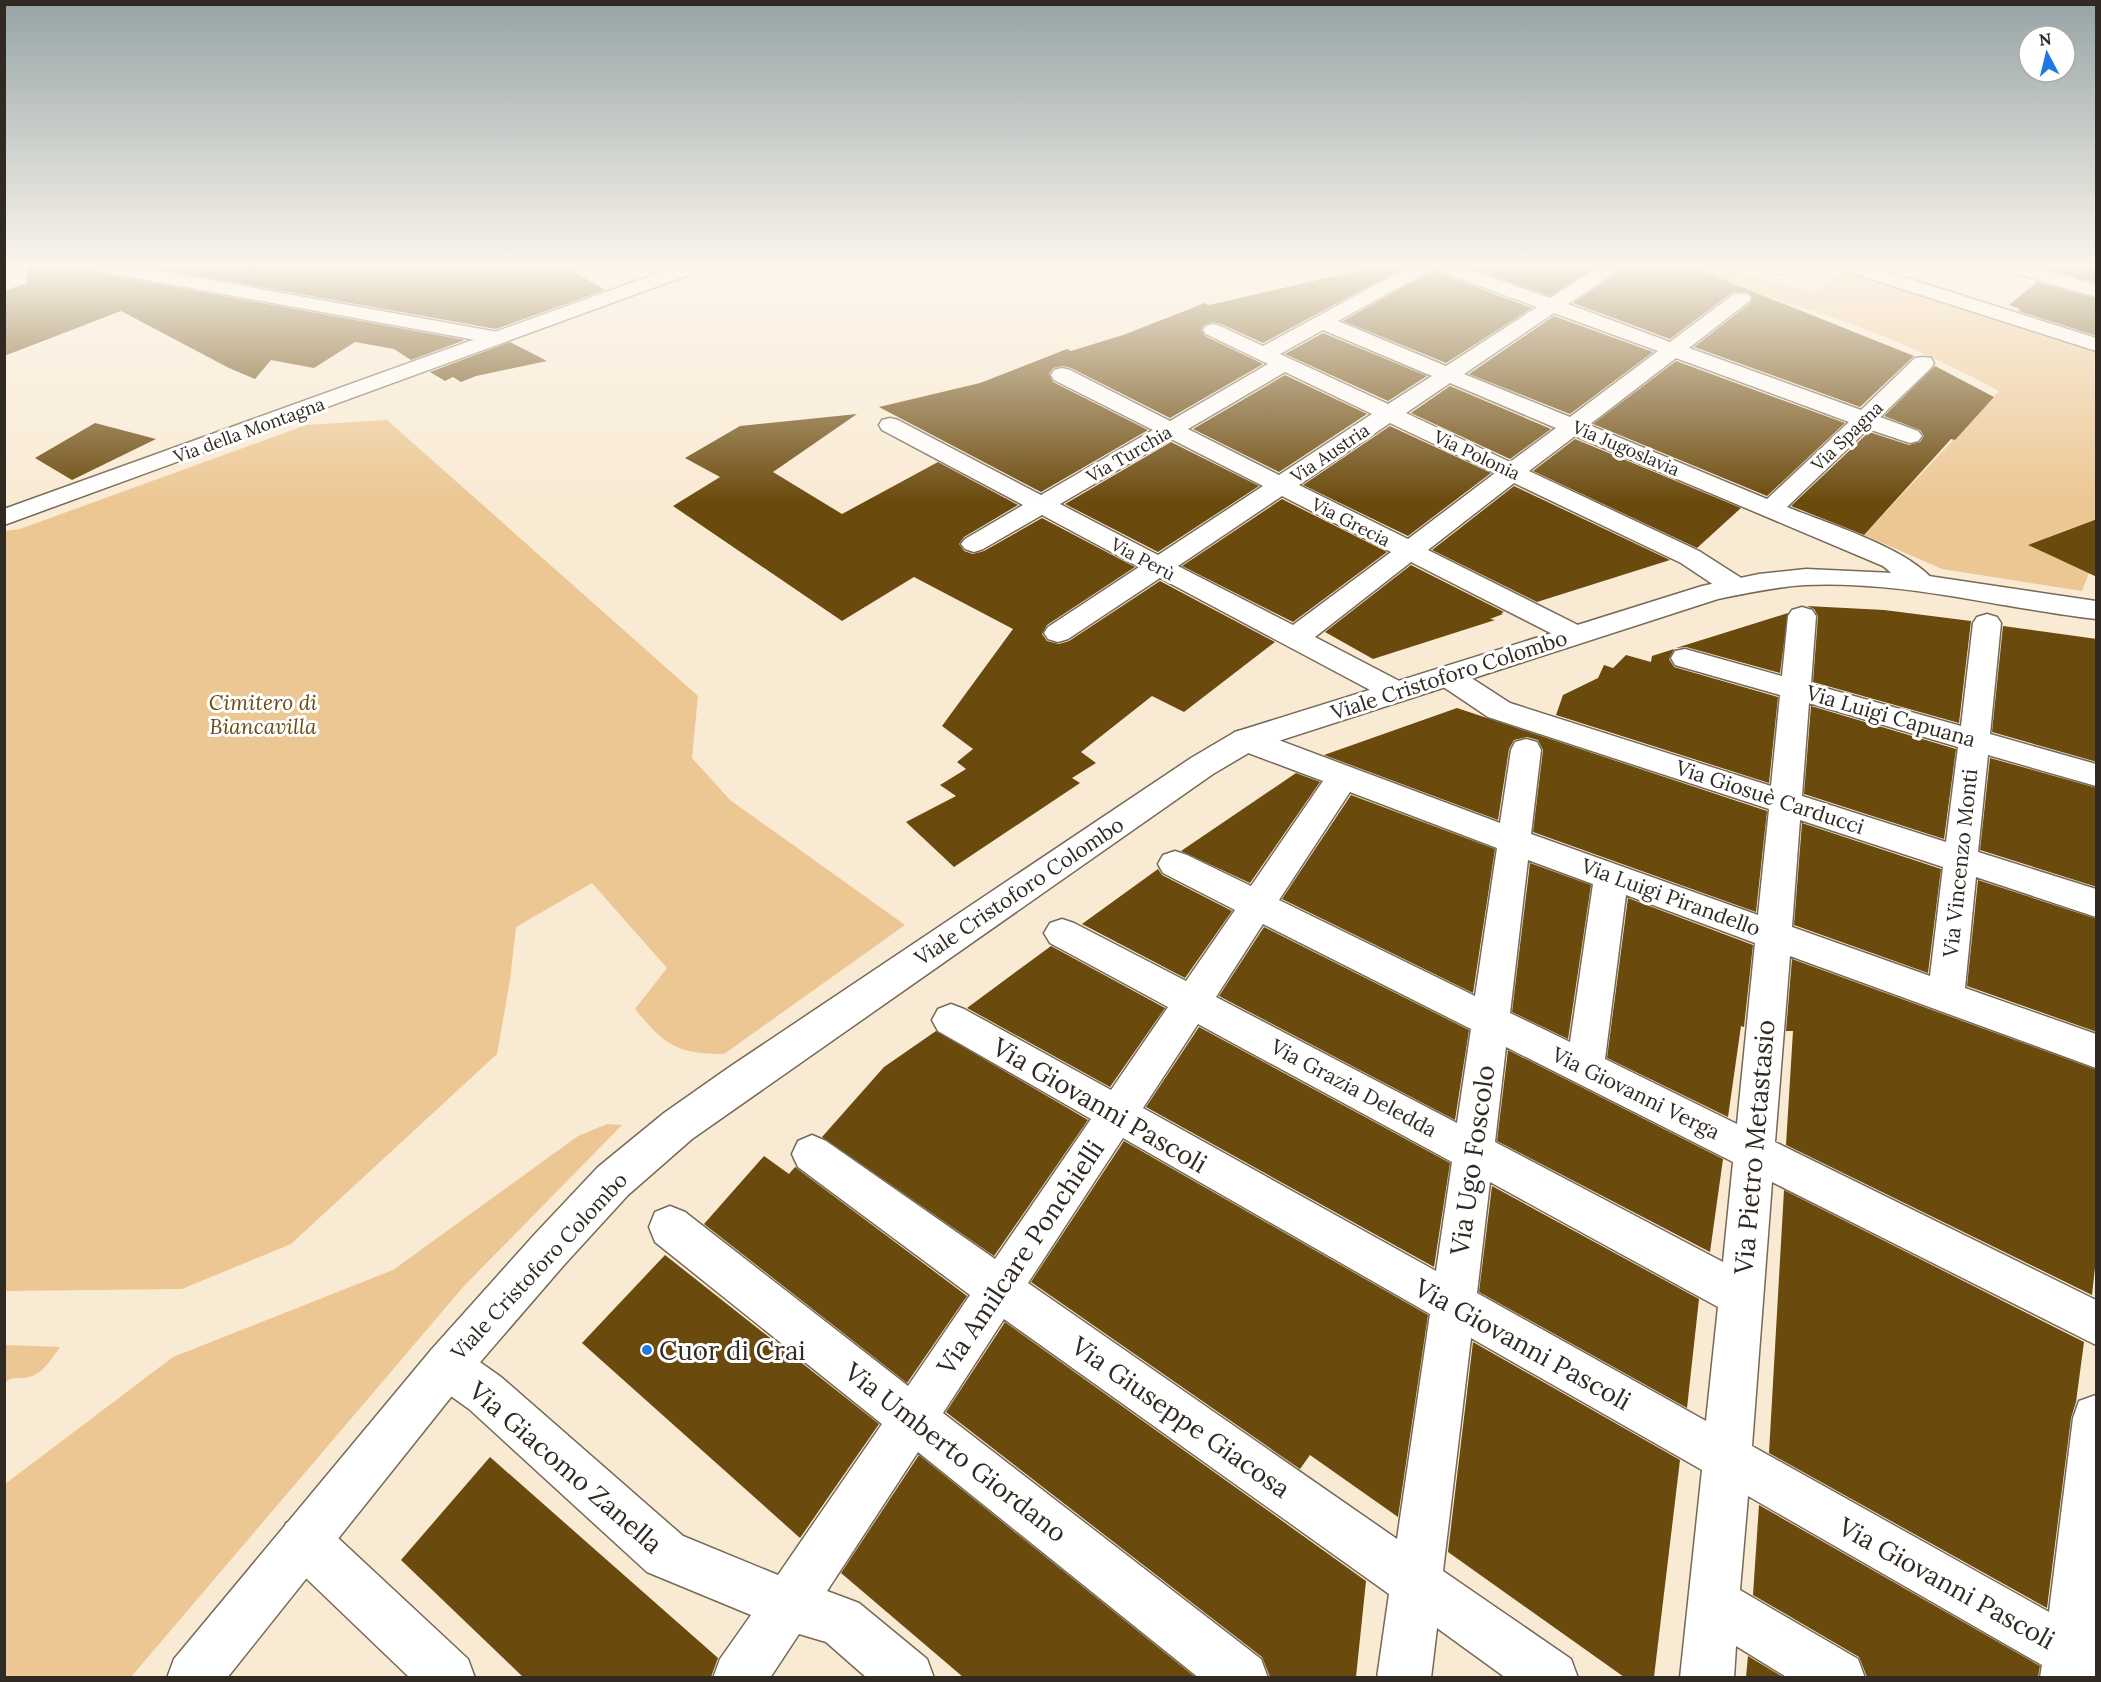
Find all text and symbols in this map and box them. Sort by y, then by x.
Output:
north arrow [2017,24,2077,84]
text: N [2038,28,2053,50]
street label: Via della Montagna [169,392,328,468]
street label: Via Spagna [1806,396,1888,477]
street label: Via Jugoslavia [1568,415,1683,481]
street label: Via Austria [1285,418,1374,488]
street label: Via Turchia [1081,420,1176,488]
street label: Via Polonia [1429,425,1524,485]
street label: Via Grecia [1307,492,1394,552]
street label: Via Perù [1106,532,1179,586]
street label: Viale Cristoforo Colombo [1327,624,1571,726]
street label: Via Luigi Capuana [1802,679,1979,753]
park label: Cimitero di Biancavilla [209,689,317,740]
street label: Via Giosuè Carducci [1671,753,1868,840]
street label: Via Vincenzo Monti [1937,767,1983,960]
street label: Viale Cristoforo Colombo [908,811,1129,972]
street label: Via Luigi Pirandello [1577,852,1764,942]
street label: Via Pietro Metastasio [1726,1018,1782,1277]
street label: Via Giovanni Pascoli [986,1030,1213,1180]
street label: Via Grazia Deledda [1265,1032,1442,1143]
street label: Via Giovanni Verga [1547,1040,1725,1145]
street label: Via Ugo Foscolo [1442,1063,1502,1258]
street label: Via Amilcare Ponchielli [929,1133,1111,1381]
street label: Viale Cristoforo Colombo [444,1167,633,1366]
street label: Via Giovanni Pascoli [1408,1270,1637,1417]
street label: Via Giuseppe Giacosa [1064,1328,1297,1505]
place label: Cuor di Crai [659,1334,806,1367]
marker: Cuor di Crai [640,1343,654,1357]
street label: Via Umberto Giordano [837,1354,1074,1549]
street label: Via Giacomo Zanella [462,1373,669,1560]
street label: Via Giovanni Pascoli [1832,1509,2061,1656]

